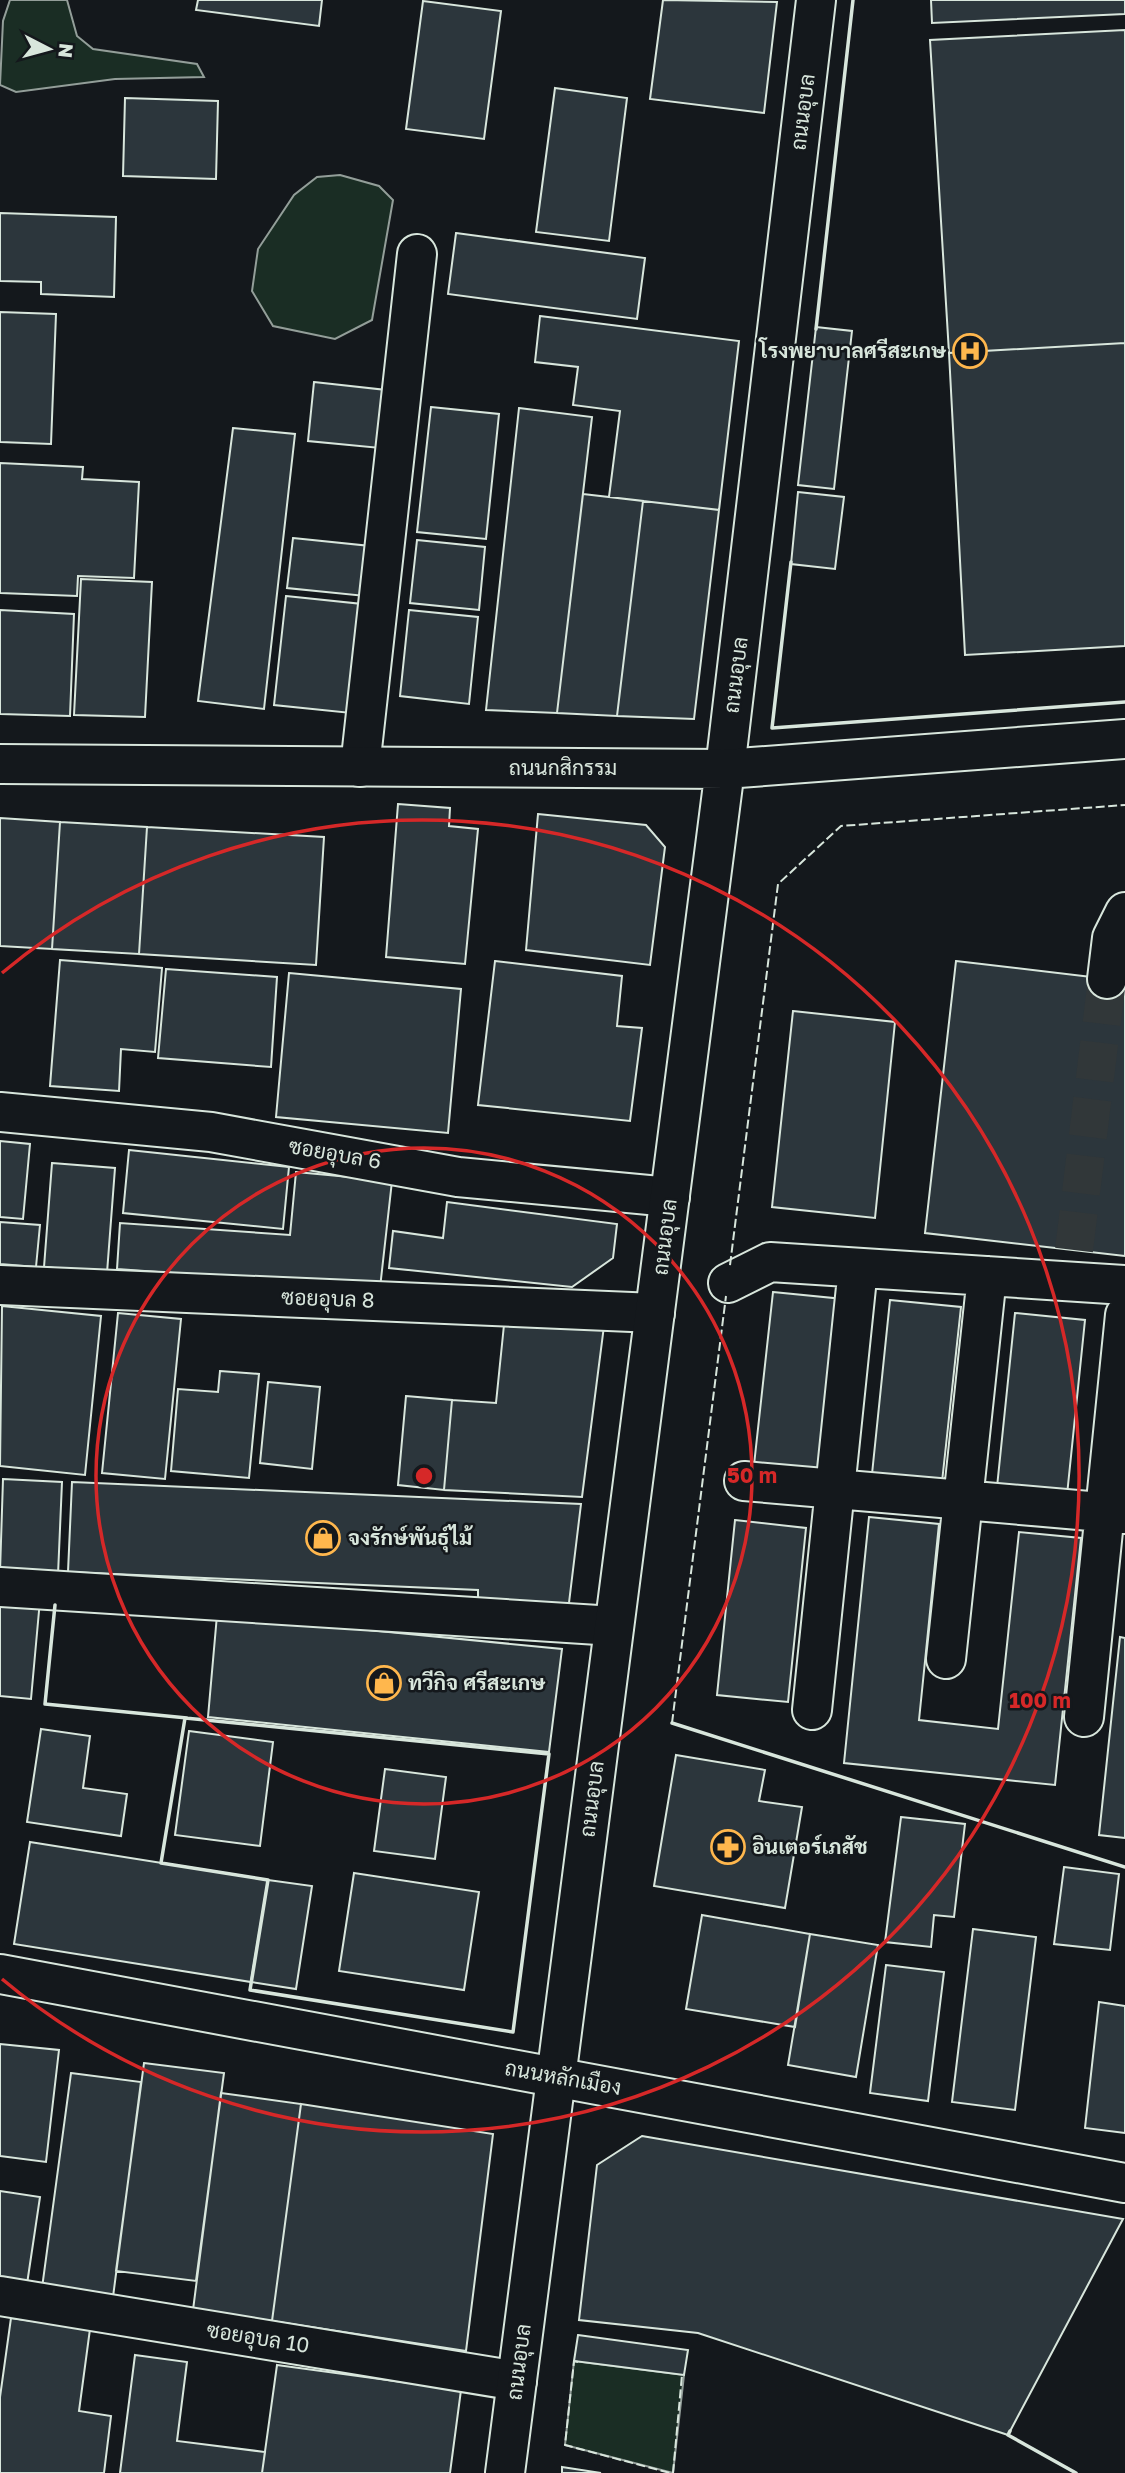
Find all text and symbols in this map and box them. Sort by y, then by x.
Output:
north arrow [14,14,84,84]
text: N [54,42,79,59]
street label: ถนนอุบล [784,72,822,152]
hospital icon: โรงพยาบาลศรีสะเกษ [951,332,989,370]
place label: โรงพยาบาลศรีสะเกษ [757,337,947,363]
street label: ถนนอุบล [717,635,755,715]
street label: ถนนกสิกรรม [509,754,617,780]
street label: ซอยอุบล 6 [287,1132,383,1176]
street label: ถนนอุบล [646,1197,684,1277]
street label: ซอยอุบล 8 [281,1283,375,1315]
text: 50 m [727,1462,777,1488]
centre of rings [412,1464,436,1488]
shop icon: จงรักษ์พันธุ์ไม้ [304,1519,342,1557]
place label: จงรักษ์พันธุ์ไม้ [348,1524,473,1553]
shop icon: ทวีกิจ ศรีสะเกษ [365,1664,403,1702]
place label: ทวีกิจ ศรีสะเกษ [408,1669,546,1695]
text: 100 m [1009,1687,1071,1713]
street label: ถนนอุบล [573,1759,611,1839]
pharmacy icon: อินเตอร์เภสัช [709,1828,747,1866]
place label: อินเตอร์เภสัช [752,1833,868,1859]
street label: ถนนหลักเมือง [503,2054,623,2100]
street label: ซอยอุบล 10 [205,2316,311,2360]
street label: ถนนอุบล [500,2322,538,2402]

